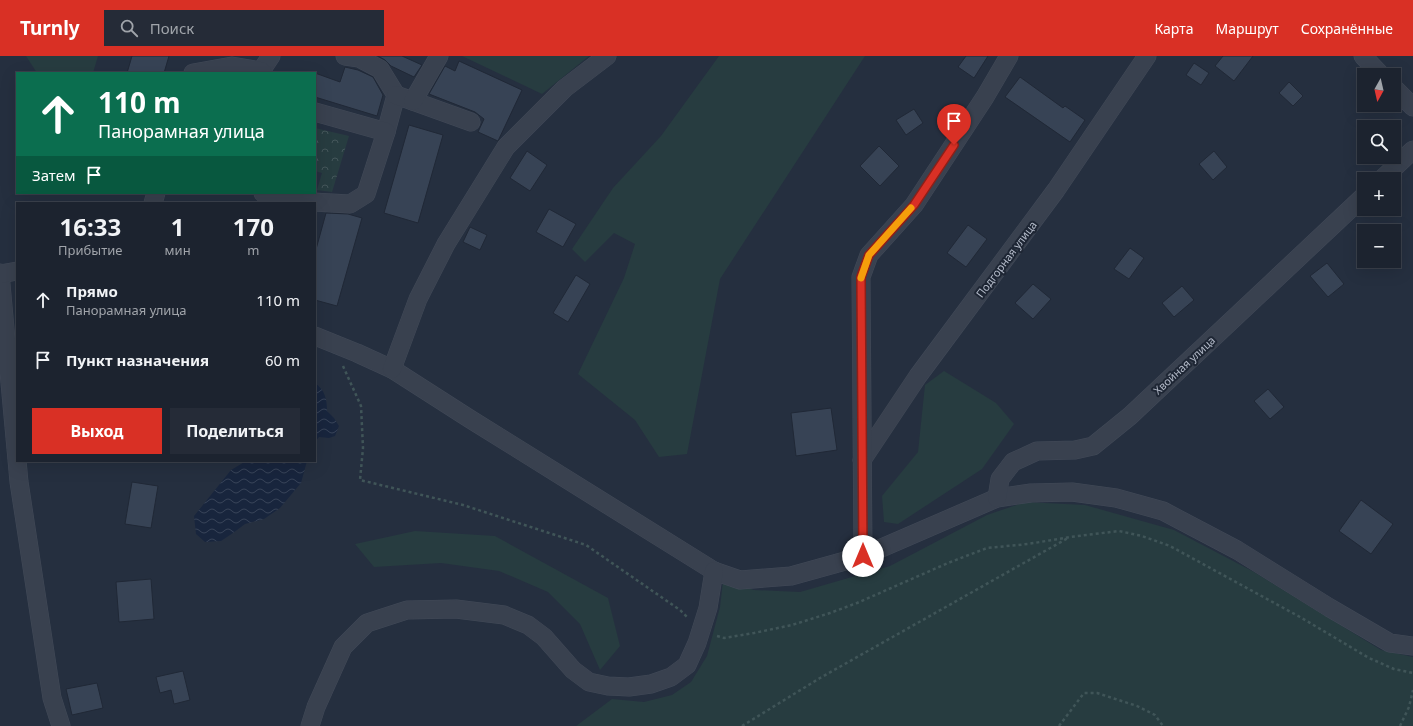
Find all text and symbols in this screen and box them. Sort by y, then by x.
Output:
search box [104,10,384,46]
text: Turnly [20,15,80,41]
icon: search [118,17,140,39]
text: Поиск [150,18,194,38]
text: Карта [1154,19,1193,38]
text: Маршрут [1215,19,1279,38]
text: Сохранённые [1301,19,1393,38]
north arrow [1357,68,1401,112]
map controls [1357,68,1401,268]
text: 110 m [98,83,181,121]
icon: ahead [32,88,84,140]
pin [937,104,971,145]
icon: arrive [943,110,965,132]
text: Панорамная улица [98,119,265,143]
button: search [1357,120,1401,164]
icon: arrive [83,164,105,186]
text: Затем [32,165,75,185]
button: + [1357,172,1401,216]
text: 16:33 [59,210,121,243]
text: 1 [171,210,184,243]
text: 170 [233,210,274,243]
street label: Подгорная улица [972,218,1040,300]
button: − [1357,224,1401,268]
text: Прибытие [58,241,123,259]
text: мин [165,241,191,259]
text: m [247,241,259,259]
text: Прямо [66,281,118,301]
icon: ahead [32,289,54,311]
text: 110 m [256,290,300,310]
text: Панорамная улица [66,301,187,319]
street label: Хвойная улица [1150,332,1218,398]
icon: arrive [32,349,54,371]
text: Пункт назначения [66,350,209,370]
text: 60 m [265,350,300,370]
button: Выход [32,408,162,454]
button: Поделиться [170,408,300,454]
position arrow [842,535,884,577]

